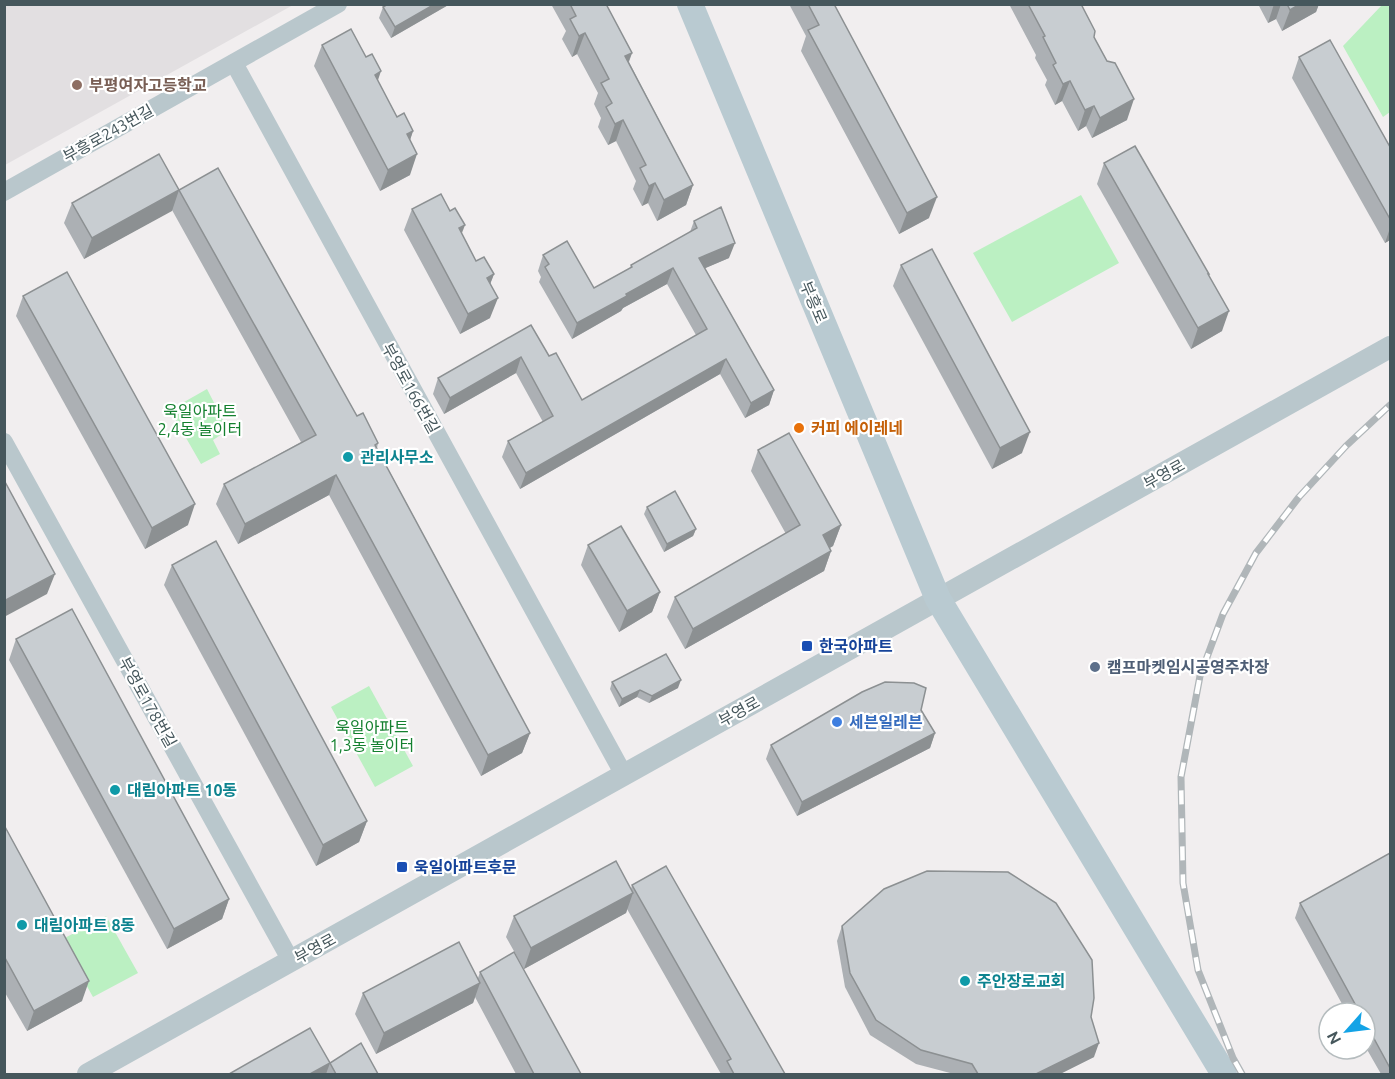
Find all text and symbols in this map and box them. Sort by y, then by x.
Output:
place label: 부평여자고등학교 [89,76,207,94]
marker: 부평여자고등학교 [70,78,84,92]
street label: 부흥로243번길 [60,101,156,165]
street label: 부흥로 [797,278,831,326]
street label: 부영로166번길 [379,340,443,436]
park label: 욱일아파트 2,4동 놀이터 [158,402,242,438]
place label: 커피 에이레네 [811,419,903,437]
marker: 커피 에이레네 [792,421,806,435]
place label: 관리사무소 [360,448,434,466]
marker: 관리사무소 [341,450,355,464]
street label: 부영로 [1140,455,1188,493]
place label: 한국아파트 [819,637,893,655]
marker: 한국아파트 [800,639,814,653]
street label: 부영로178번길 [116,654,180,750]
place label: 캠프마켓임시공영주차장 [1107,658,1269,676]
marker: 캠프마켓임시공영주차장 [1088,660,1102,674]
street label: 부영로 [715,692,763,730]
place label: 세븐일레븐 [849,713,923,731]
marker: 세븐일레븐 [830,715,844,729]
park label: 욱일아파트 1,3동 놀이터 [330,718,414,754]
place label: 대림아파트 10동 [127,781,237,799]
marker: 대림아파트 10동 [108,783,122,797]
place label: 욱일아파트후문 [414,858,517,876]
marker: 욱일아파트후문 [395,860,409,874]
place label: 대림아파트 8동 [34,916,135,934]
marker: 대림아파트 8동 [15,918,29,932]
street label: 부영로 [291,929,339,967]
place label: 주안장로교회 [977,972,1065,990]
marker: 주안장로교회 [958,974,972,988]
north arrow [1317,1001,1377,1061]
text: N [1323,1029,1345,1048]

